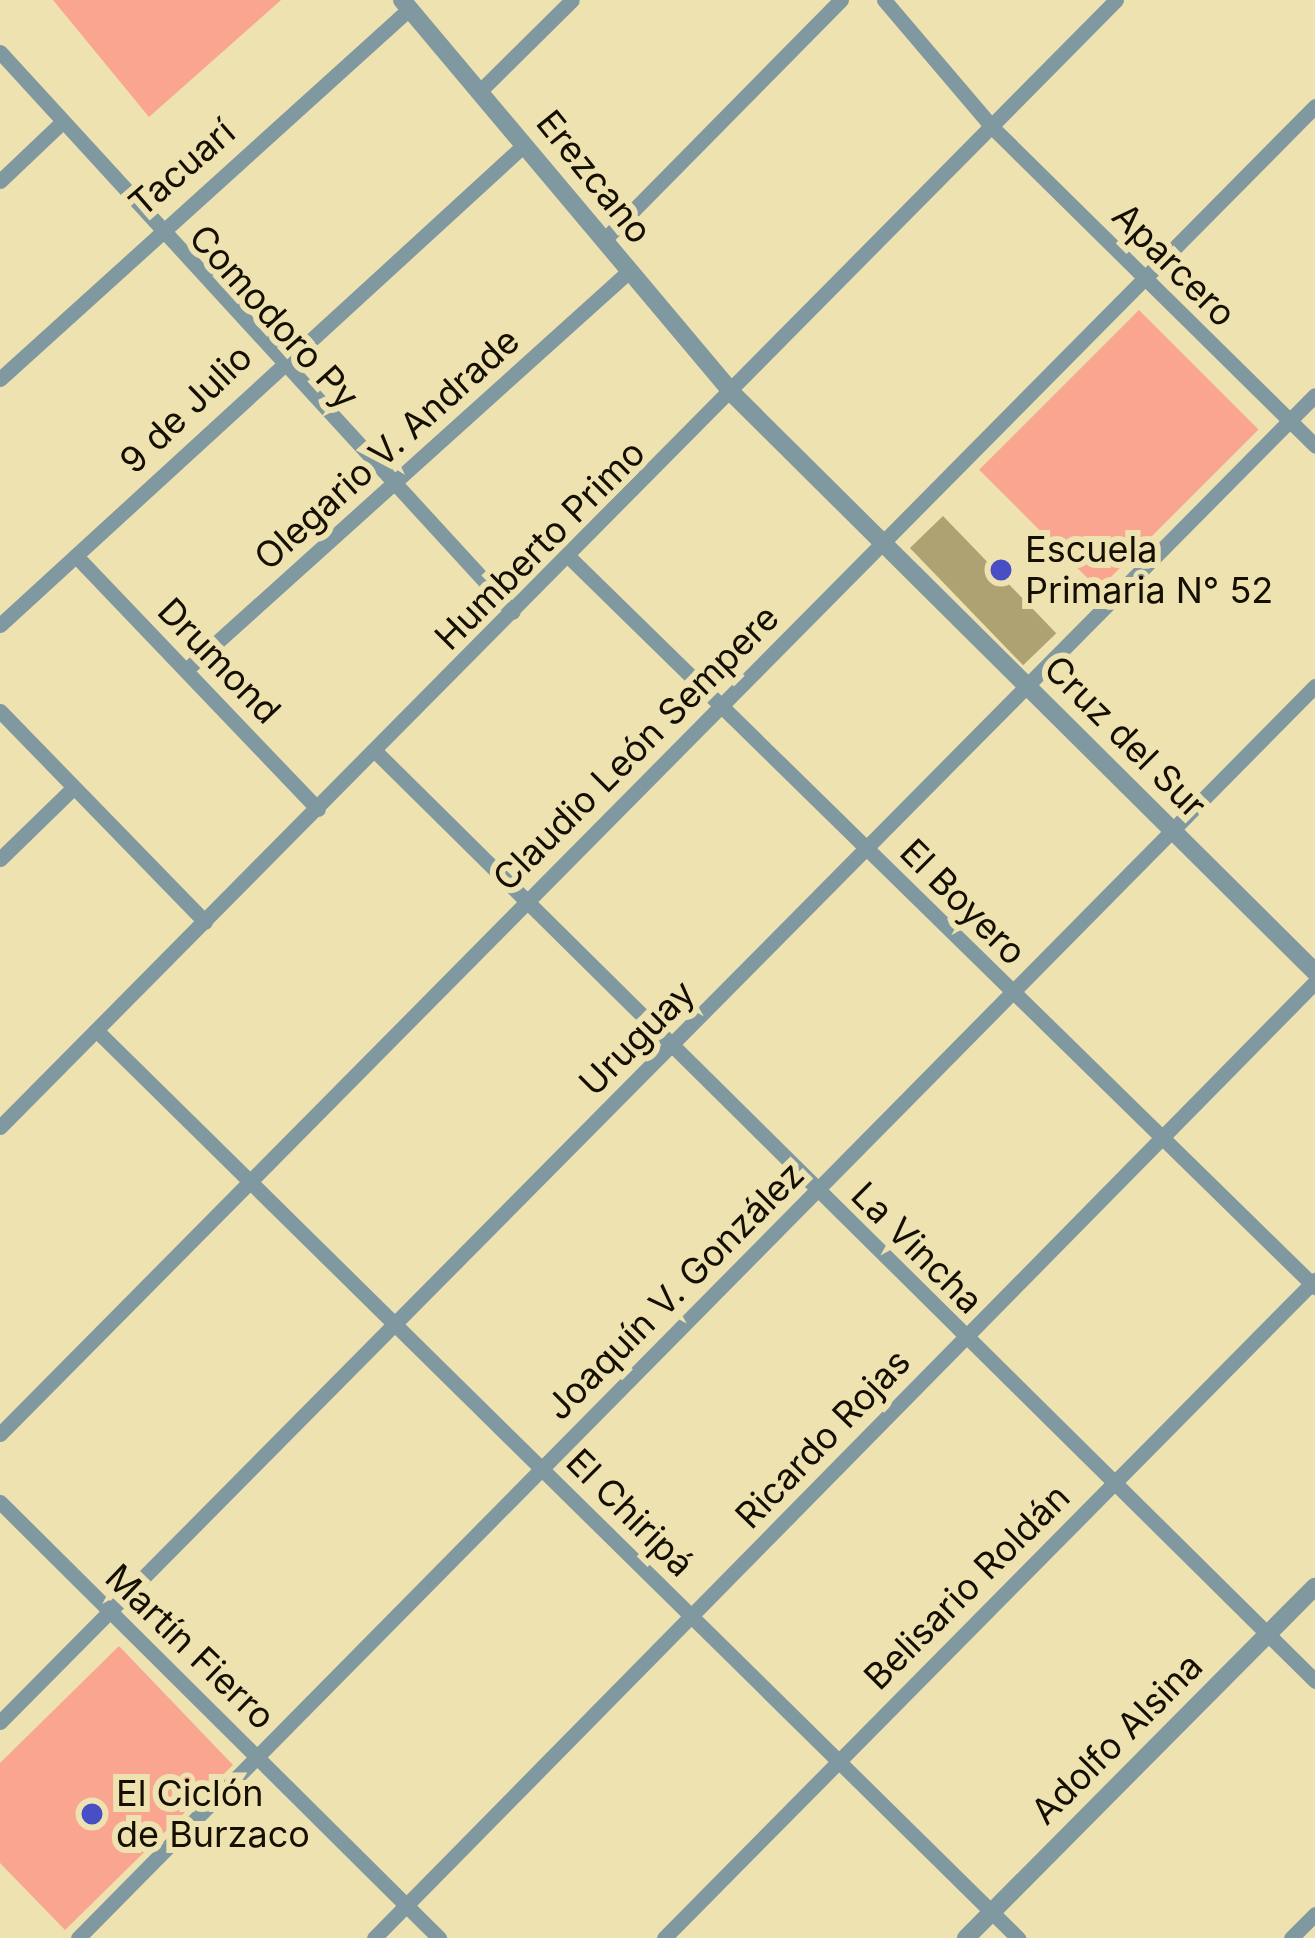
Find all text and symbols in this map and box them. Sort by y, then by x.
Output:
street label: Erezcano [527,102,661,252]
street label: Tacuarí [120,110,244,226]
street label: Aparcero [1103,194,1245,336]
street label: Comodoro Py [180,216,368,418]
street label: Olegario V. Andrade [246,319,528,579]
street label: 9 de Julio [111,336,261,482]
street label: Humberto Primo [426,431,654,659]
place label: Escuela Primaria N° 52 [1025,527,1273,612]
marker: Escuela Primaria N° 52 [988,557,1014,583]
street label: Drumond [149,589,289,733]
street label: Claudio León Sempere [484,596,788,900]
street label: Cruz del Sur [1035,647,1215,827]
street label: El Boyero [891,830,1035,974]
street label: Uruguay [570,971,704,1105]
street label: Joaquín V. González [537,1153,813,1429]
street label: La Vincha [842,1173,992,1323]
street label: Ricardo Rojas [727,1341,919,1537]
street label: El Chiripá [557,1440,703,1586]
street label: Belisario Roldán [855,1475,1079,1699]
street label: Martín Fierro [96,1556,284,1738]
street label: Adolfo Alsina [1023,1645,1211,1833]
place label: El Ciclón de Burzaco [116,1771,310,1856]
marker: El Ciclón de Burzaco [79,1801,105,1827]

